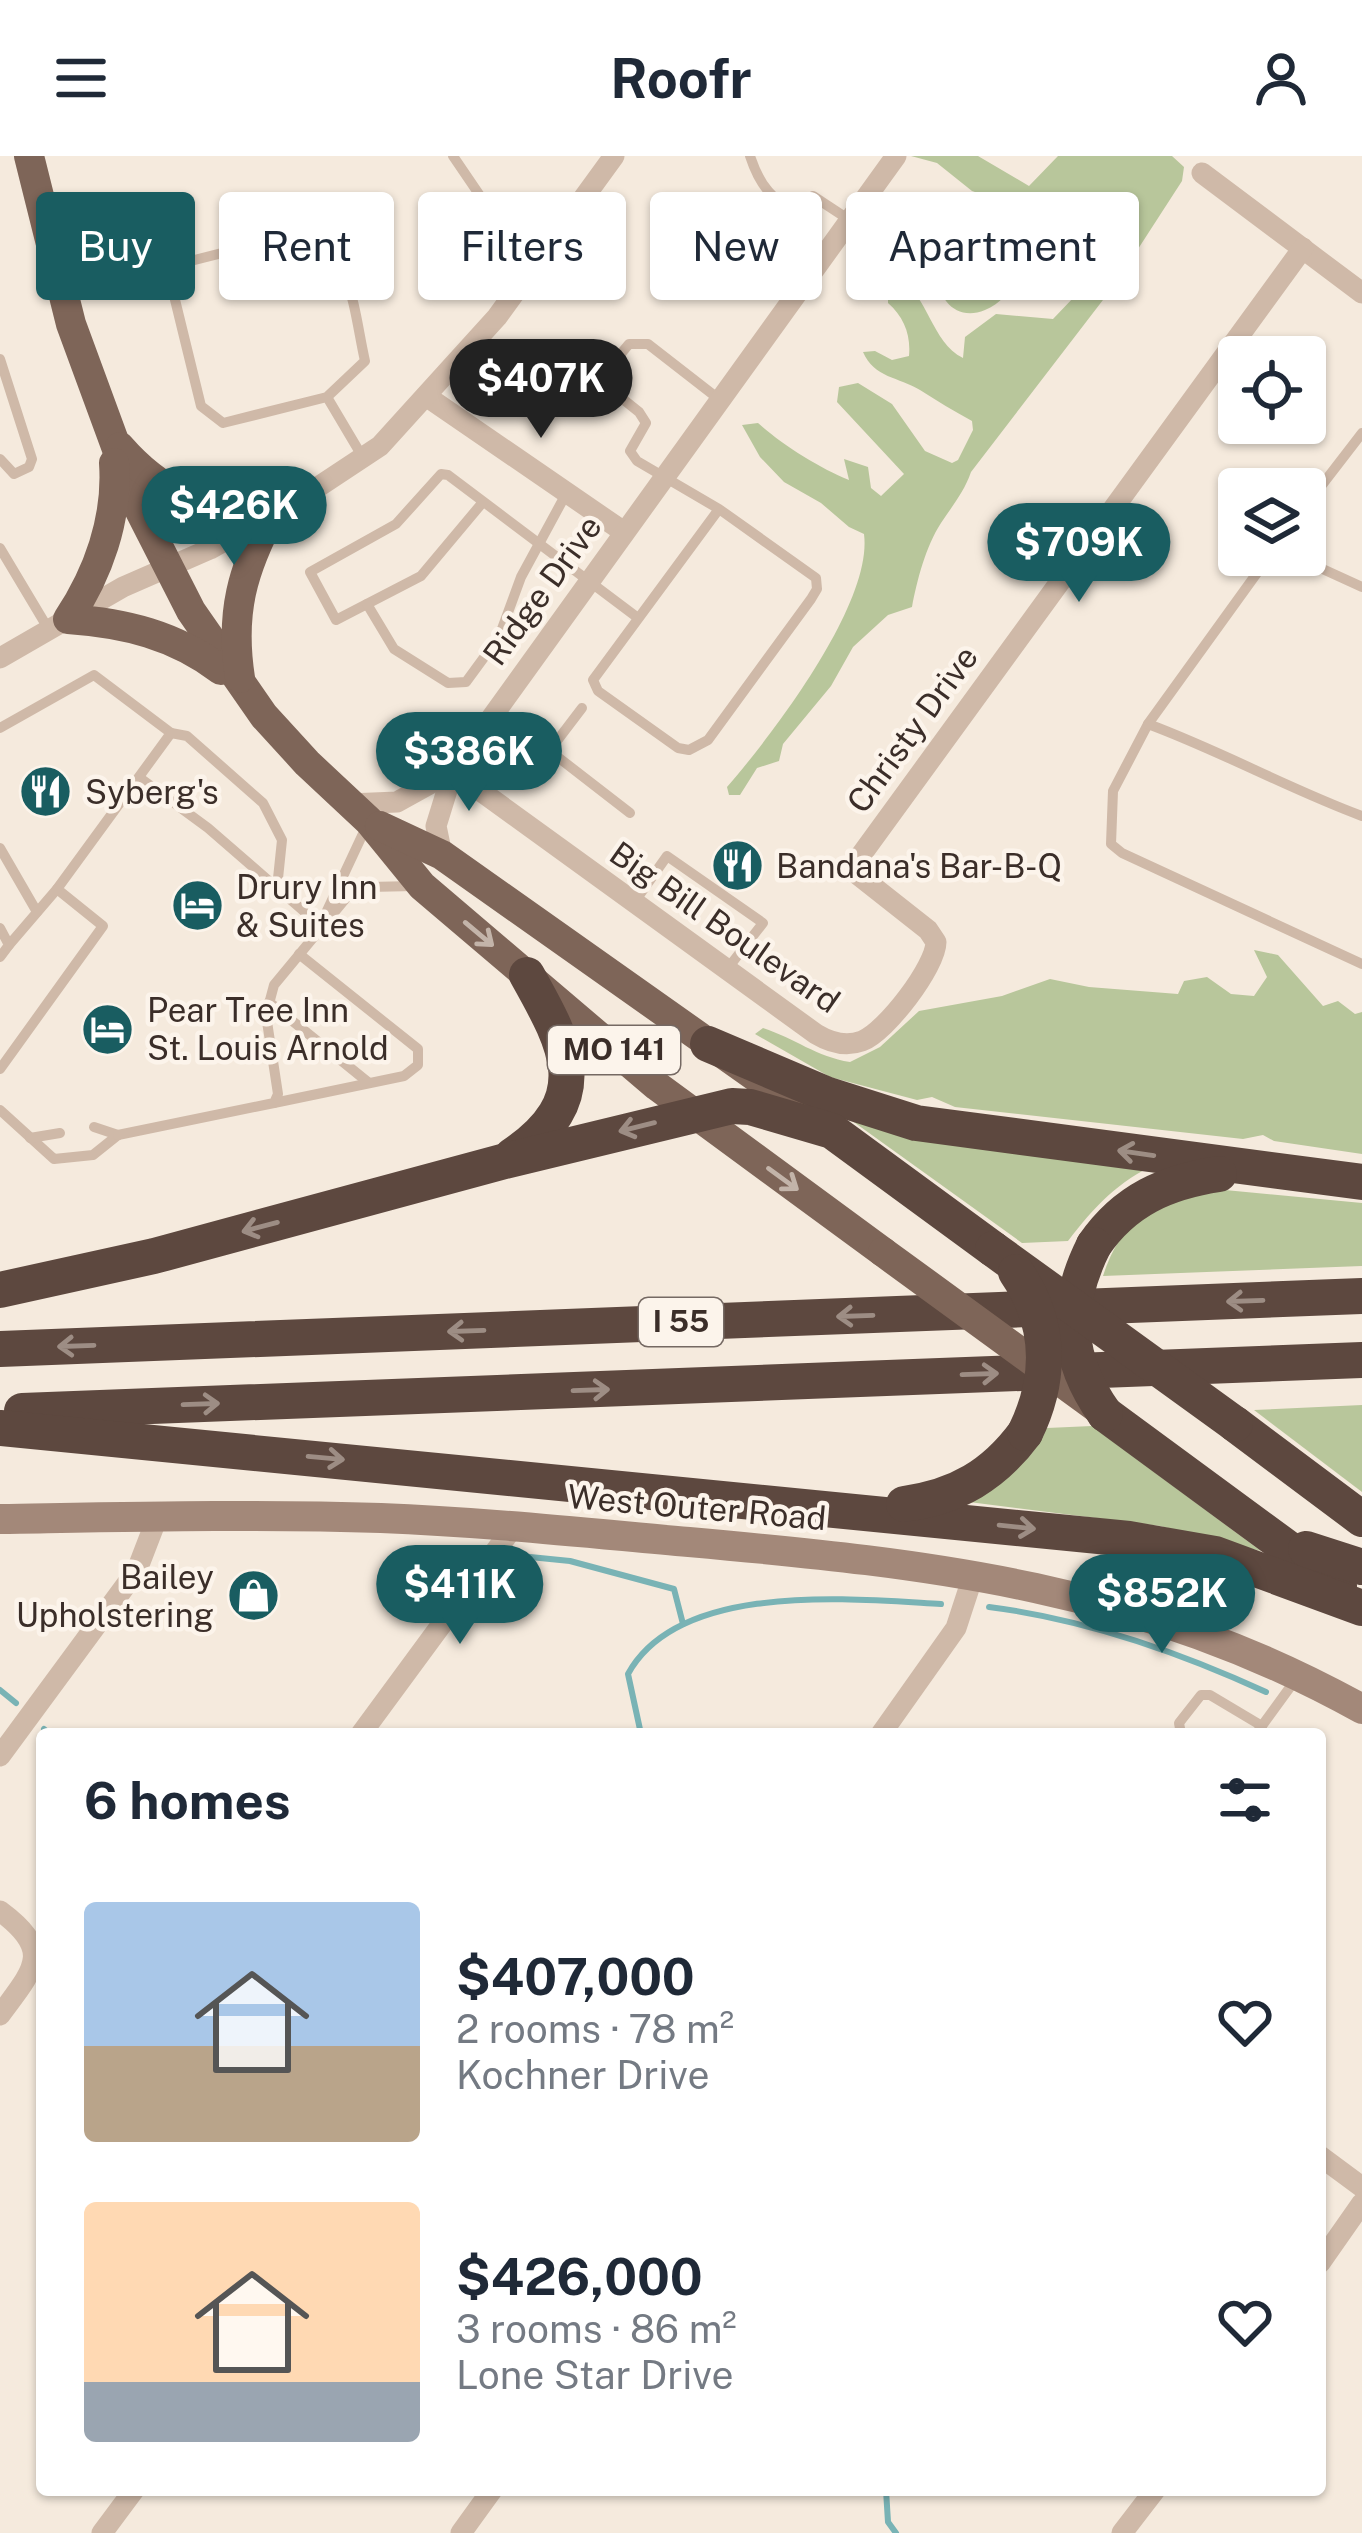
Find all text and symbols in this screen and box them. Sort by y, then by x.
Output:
icon: menu [48,45,114,111]
icon: person [1248,45,1314,111]
text: Roofr [610,47,752,110]
chip: Buy [36,192,195,300]
chip: Rent [219,192,394,300]
chip: Filters [418,192,626,300]
chip: New [650,192,822,300]
chip: Apartment [846,192,1139,300]
map controls [1218,336,1326,576]
button: locate [1218,336,1326,444]
pin: $407K [457,339,625,441]
text: $407K [477,355,606,401]
pin: $426K [150,466,318,568]
button: layers [1218,468,1326,576]
text: $426K [169,482,299,528]
pin: $709K [995,503,1163,605]
street label: Ridge Drive [475,508,609,672]
text: $709K [1014,519,1144,565]
street label: Christy Drive [839,638,985,820]
pin: $386K [385,712,553,814]
text: $386K [403,728,535,774]
restaurant icon: Syberg's [18,764,74,820]
place label: Syberg's [85,773,219,811]
street label: Big Bill Boulevard [603,834,847,1020]
restaurant icon: Bandana's Bar-B-Q [709,838,765,894]
place label: Bandana's Bar-B-Q [776,847,1062,885]
place label: Drury Inn & Suites [236,868,378,944]
hotel icon: Drury Inn & Suites [169,878,225,934]
one-way arrow [463,920,494,948]
place label: Pear Tree Inn St. Louis Arnold [147,991,389,1067]
hotel icon: Pear Tree Inn St. Louis Arnold [80,1001,136,1057]
road number: MO 141 [548,1026,680,1074]
one-way arrow [618,1117,656,1139]
one-way arrow [1117,1142,1156,1164]
one-way arrow [766,1165,799,1191]
one-way arrow [241,1218,279,1240]
one-way arrow [1226,1290,1265,1313]
road number: I 55 [639,1298,723,1346]
one-way arrow [836,1305,875,1328]
one-way arrow [447,1319,486,1342]
one-way arrow [57,1335,96,1358]
one-way arrow [960,1363,999,1386]
one-way arrow [571,1378,610,1401]
one-way arrow [181,1392,220,1415]
one-way arrow [305,1447,344,1470]
street label: West Outer Road [566,1477,828,1537]
one-way arrow [997,1516,1036,1538]
pin: $411K [376,1545,544,1647]
pin: $852K [1078,1554,1246,1656]
place label: Bailey Upholstering [16,1558,214,1634]
text: $411K [403,1561,517,1607]
shop icon: Bailey Upholstering [225,1568,281,1624]
text: $852K [1096,1570,1228,1616]
icon: filters [1212,1767,1278,1833]
text: 6 homes [84,1771,291,1830]
text: $407,000 [456,1947,695,2006]
icon: home [180,1950,324,2094]
icon: heart [1212,1989,1278,2055]
text: 2 rooms · 78 m² [456,2006,734,2052]
text: Kochner Drive [456,2052,710,2098]
text: $426,000 [456,2247,703,2306]
icon: home [180,2250,324,2394]
icon: heart [1212,2289,1278,2355]
text: 3 rooms · 86 m² [456,2306,737,2352]
text: Lone Star Drive [456,2352,734,2398]

